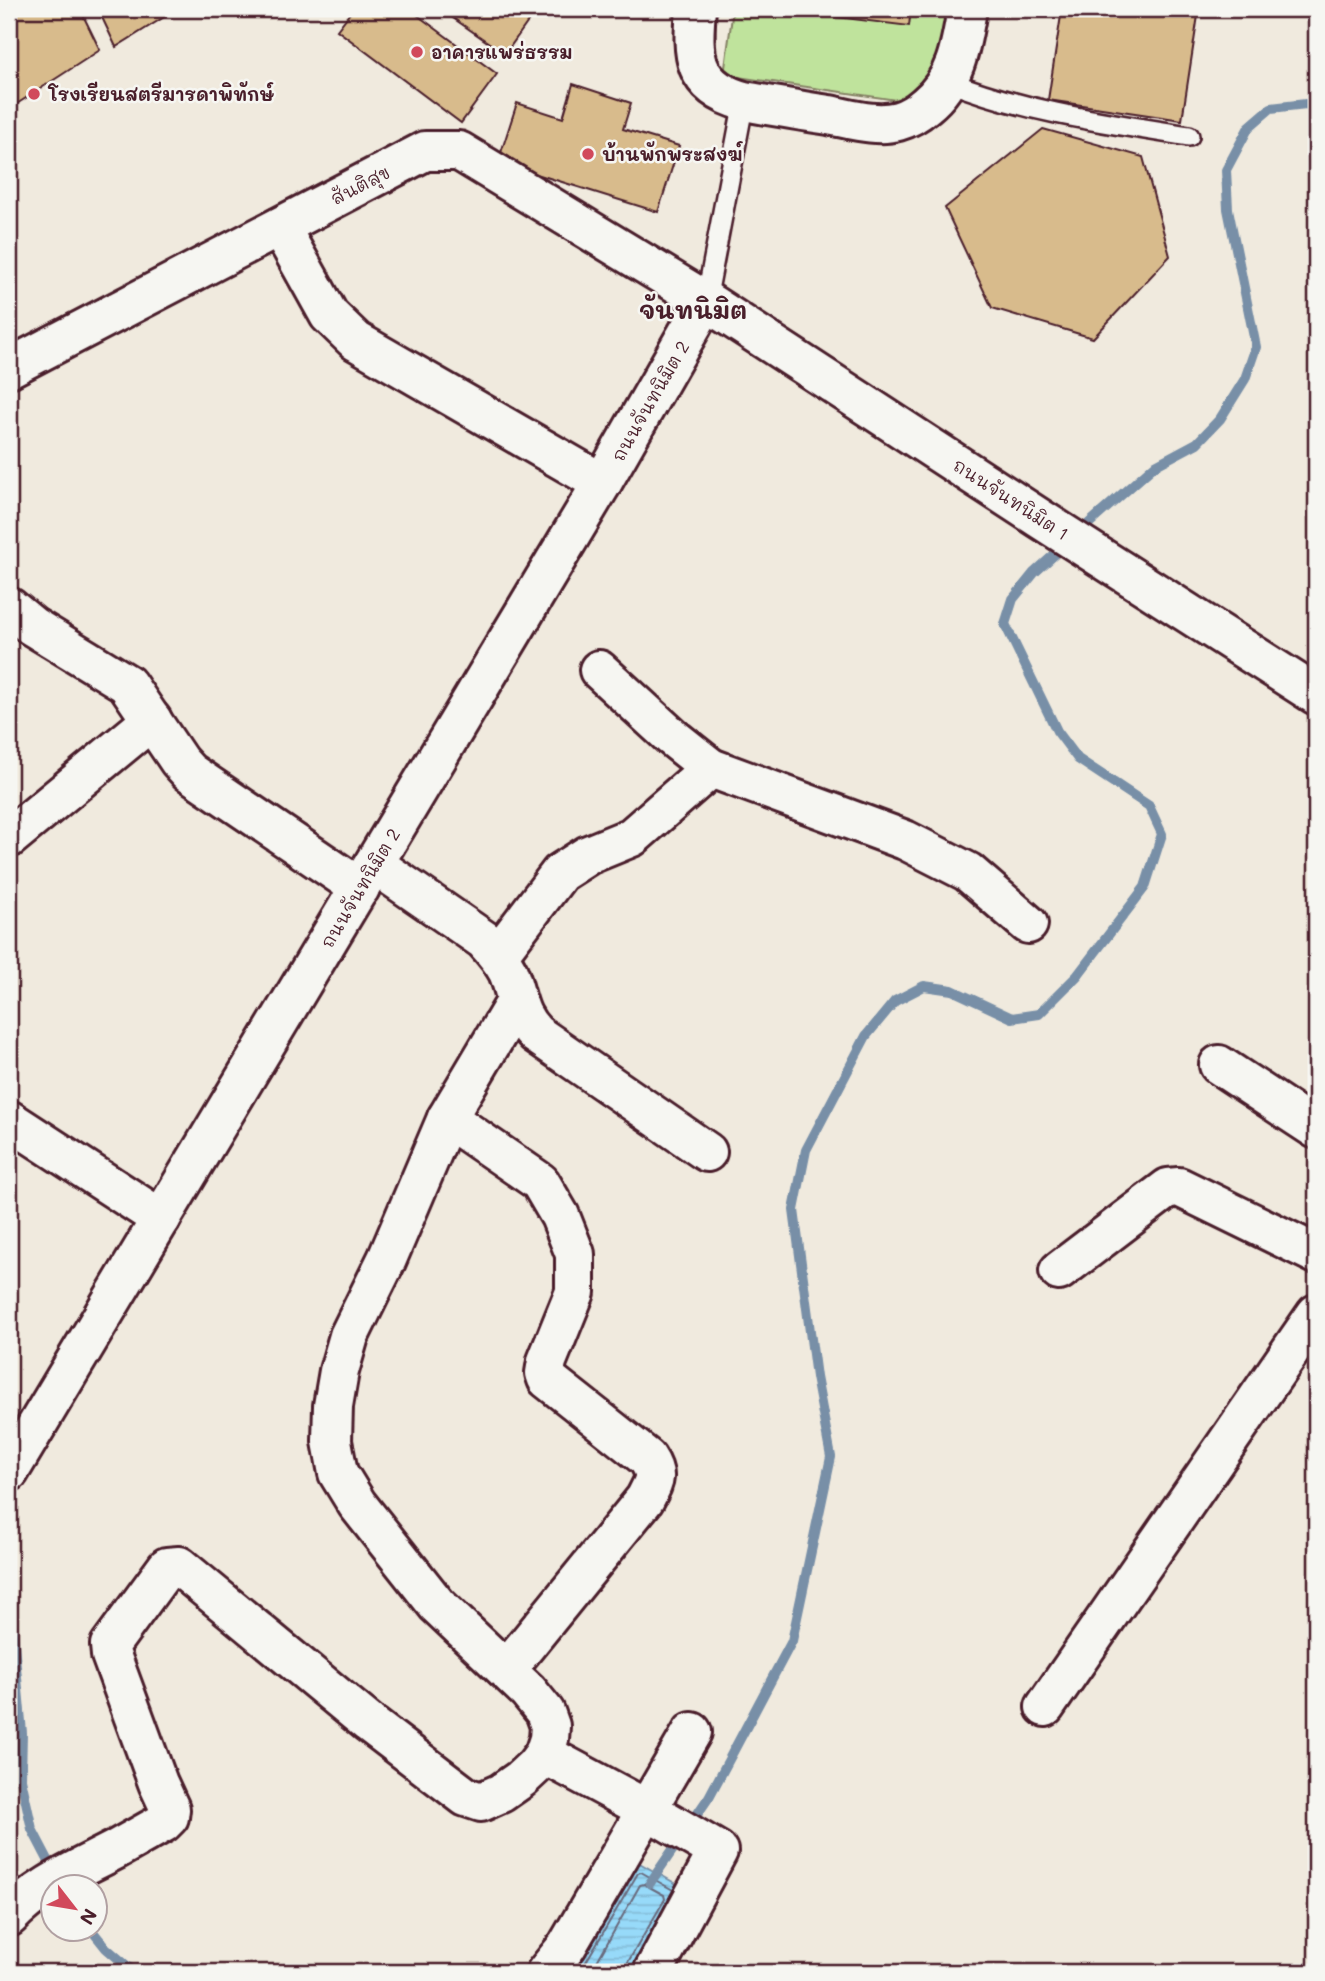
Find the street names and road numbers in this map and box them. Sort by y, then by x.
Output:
street label: สันติสุข [326,160,395,212]
street label: ถนนจันทนิมิต 2 [606,336,694,466]
street label: ถนนจันทนิมิต 1 [948,453,1074,545]
street label: ถนนจันทนิมิต 2 [315,824,405,952]

